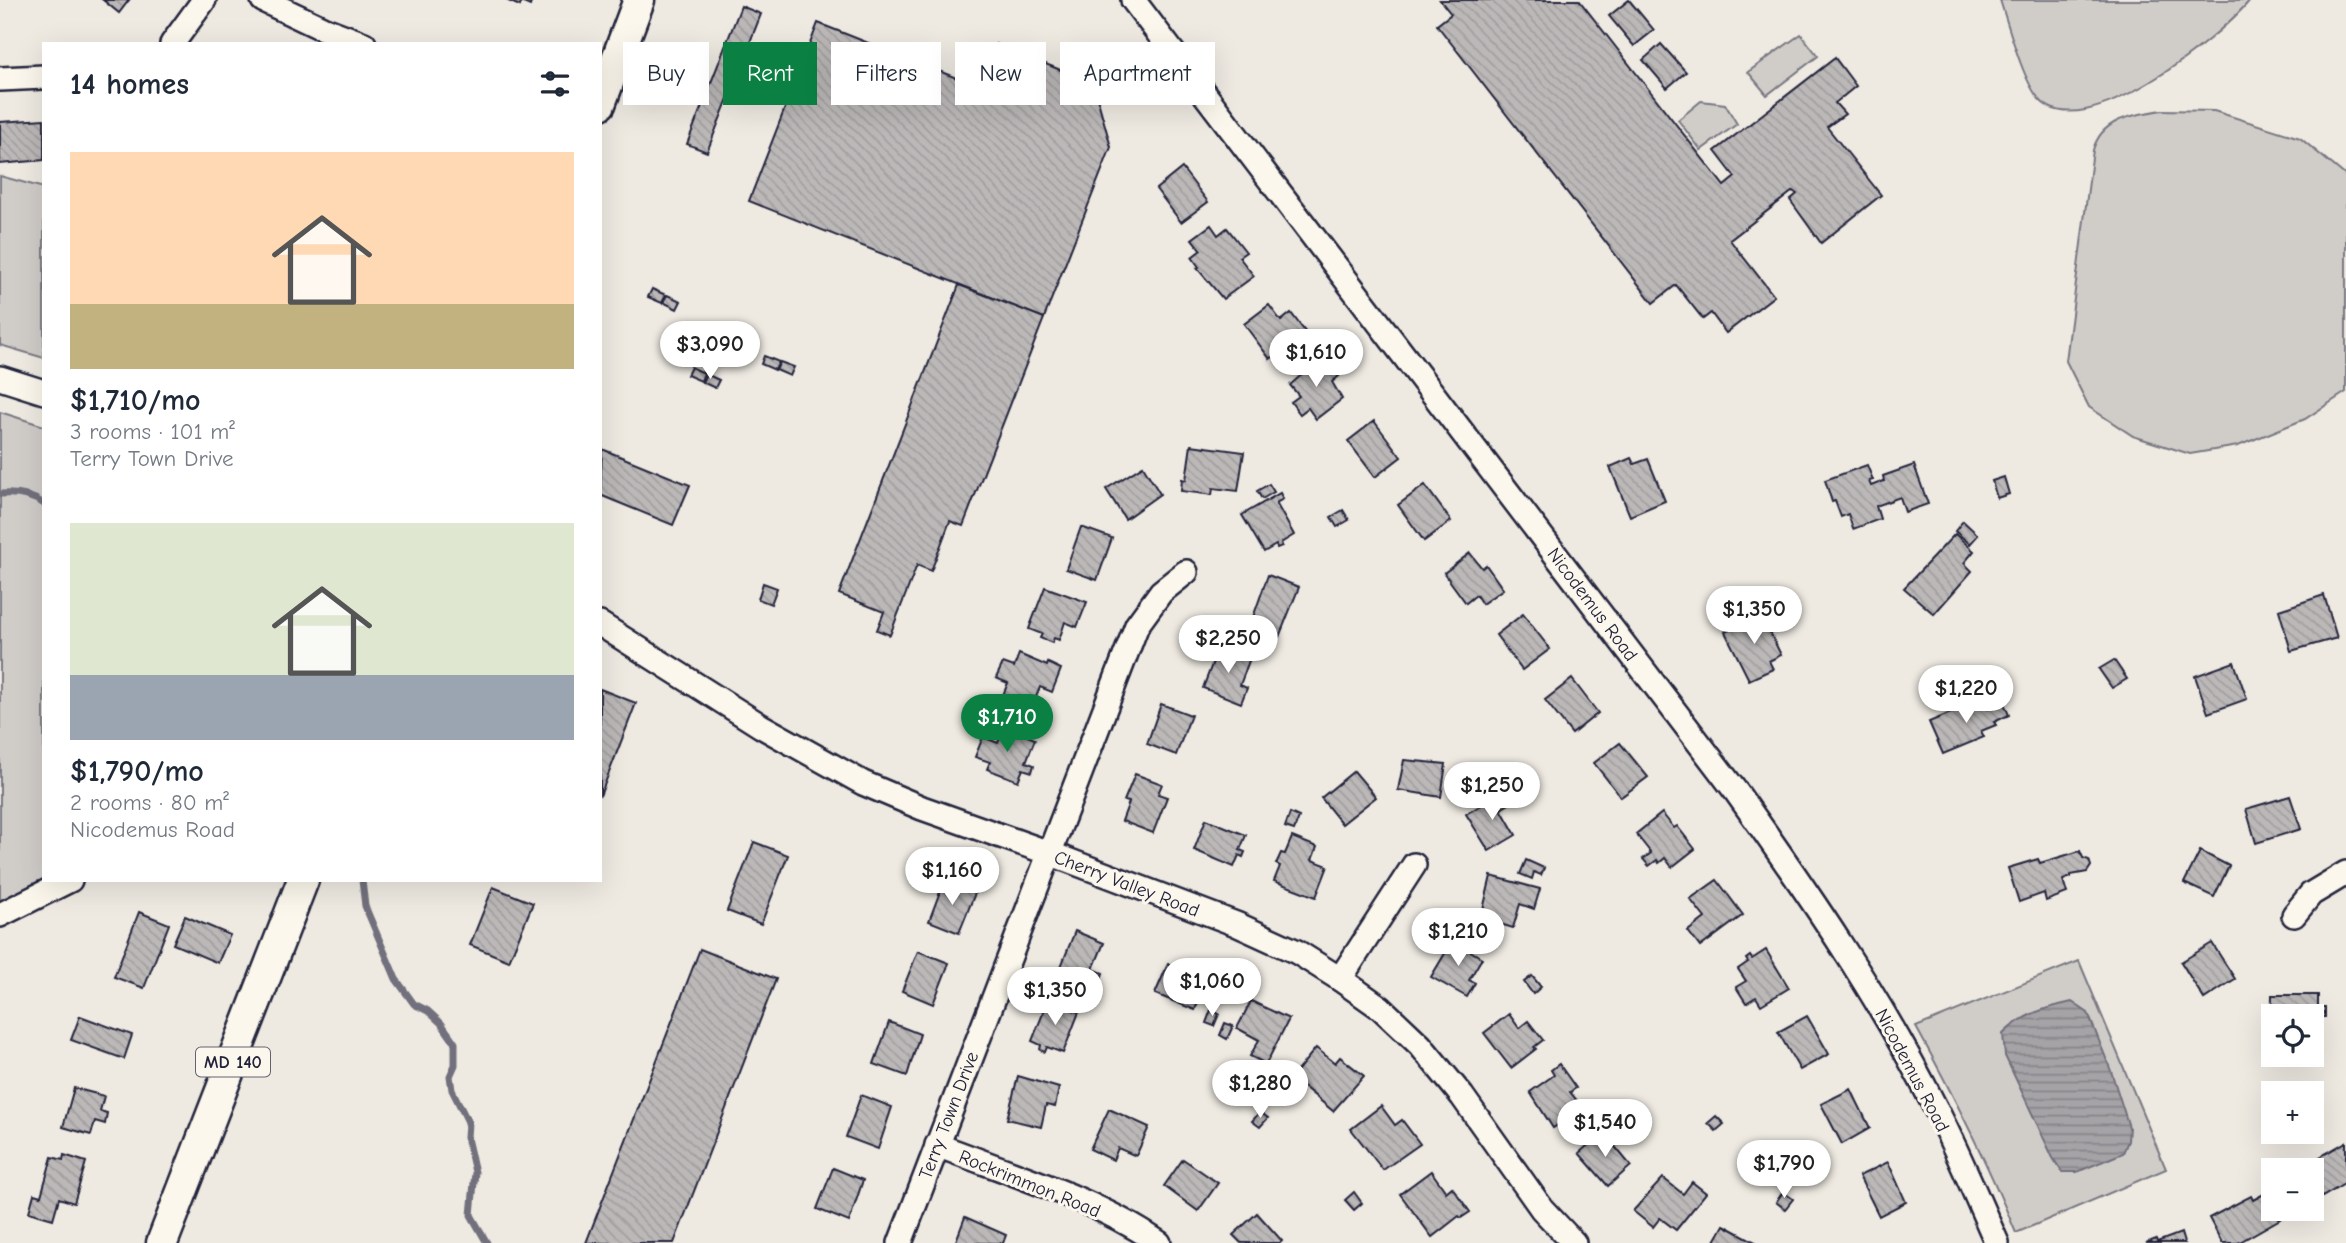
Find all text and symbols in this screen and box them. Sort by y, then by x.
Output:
chip: Buy [623,42,709,105]
chip: Rent [723,42,817,105]
chip: Filters [831,42,941,105]
chip: New [955,42,1046,105]
chip: Apartment [1060,42,1215,105]
icon: filters [536,65,574,103]
text: 14 homes [70,67,189,102]
icon: home [259,197,385,323]
pin: $3,090 [653,322,767,381]
text: $3,090 [676,330,744,357]
pin: $1,610 [1259,330,1373,389]
text: $1,610 [1285,338,1347,365]
text: $1,710/mo [70,383,201,418]
text: 3 rooms · 101 m² [70,418,235,445]
text: Terry Town Drive [70,445,233,472]
street label: Nicodemus Road [1542,544,1642,666]
icon: home [259,568,385,694]
pin: $1,350 [1697,586,1811,646]
text: $1,350 [1722,595,1786,622]
pin: $2,250 [1171,616,1285,675]
text: $2,250 [1195,624,1261,651]
pin: $1,220 [1909,666,2023,725]
text: $1,220 [1934,674,1998,701]
pin: $1,710 [950,694,1064,754]
text: $1,710 [977,703,1037,730]
text: $1,790/mo [70,754,204,789]
pin: $1,250 [1435,762,1549,822]
text: $1,250 [1460,771,1524,798]
text: 2 rooms · 80 m² [70,789,229,816]
text: Nicodemus Road [70,816,235,843]
street label: Cherry Valley Road [1051,846,1202,922]
pin: $1,160 [895,848,1009,907]
text: $1,160 [921,856,983,883]
pin: $1,210 [1401,908,1515,968]
text: $1,210 [1428,917,1488,944]
pin: $1,060 [1155,958,1269,1018]
text: $1,060 [1179,967,1245,994]
pin: $1,350 [998,968,1112,1027]
text: $1,350 [1023,976,1087,1003]
map controls [2261,1004,2324,1221]
button: locate [2261,1004,2324,1067]
street label: Nicodemus Road [1870,1005,1954,1136]
road number: MD 140 [196,1048,270,1077]
street label: Terry Town Drive [914,1048,983,1182]
pin: $1,280 [1203,1060,1317,1120]
text: $1,280 [1228,1069,1292,1096]
button: + [2261,1081,2324,1144]
pin: $1,540 [1548,1100,1662,1159]
text: $1,540 [1573,1108,1637,1135]
pin: $1,790 [1727,1140,1841,1200]
street label: Rockrimmon Road [956,1145,1104,1222]
text: $1,790 [1753,1149,1815,1176]
button: − [2261,1158,2324,1221]

